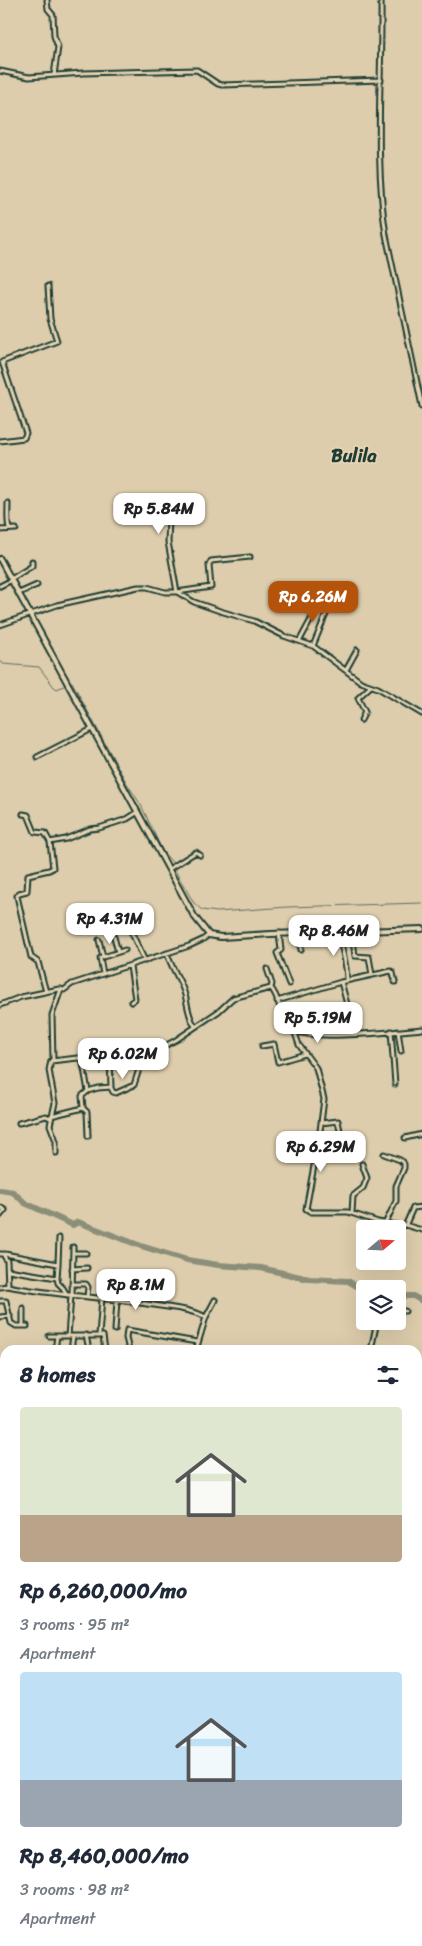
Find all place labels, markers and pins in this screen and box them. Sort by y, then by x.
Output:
pin: Rp 5.84M [107,492,211,535]
pin: Rp 6.26M [261,580,365,623]
pin: Rp 4.31M [58,902,162,945]
pin: Rp 8.46M [282,914,386,957]
pin: Rp 5.19M [266,1002,370,1044]
pin: Rp 6.02M [71,1038,175,1080]
pin: Rp 6.29M [269,1130,373,1173]
pin: Rp 8.1M [90,1268,182,1311]

